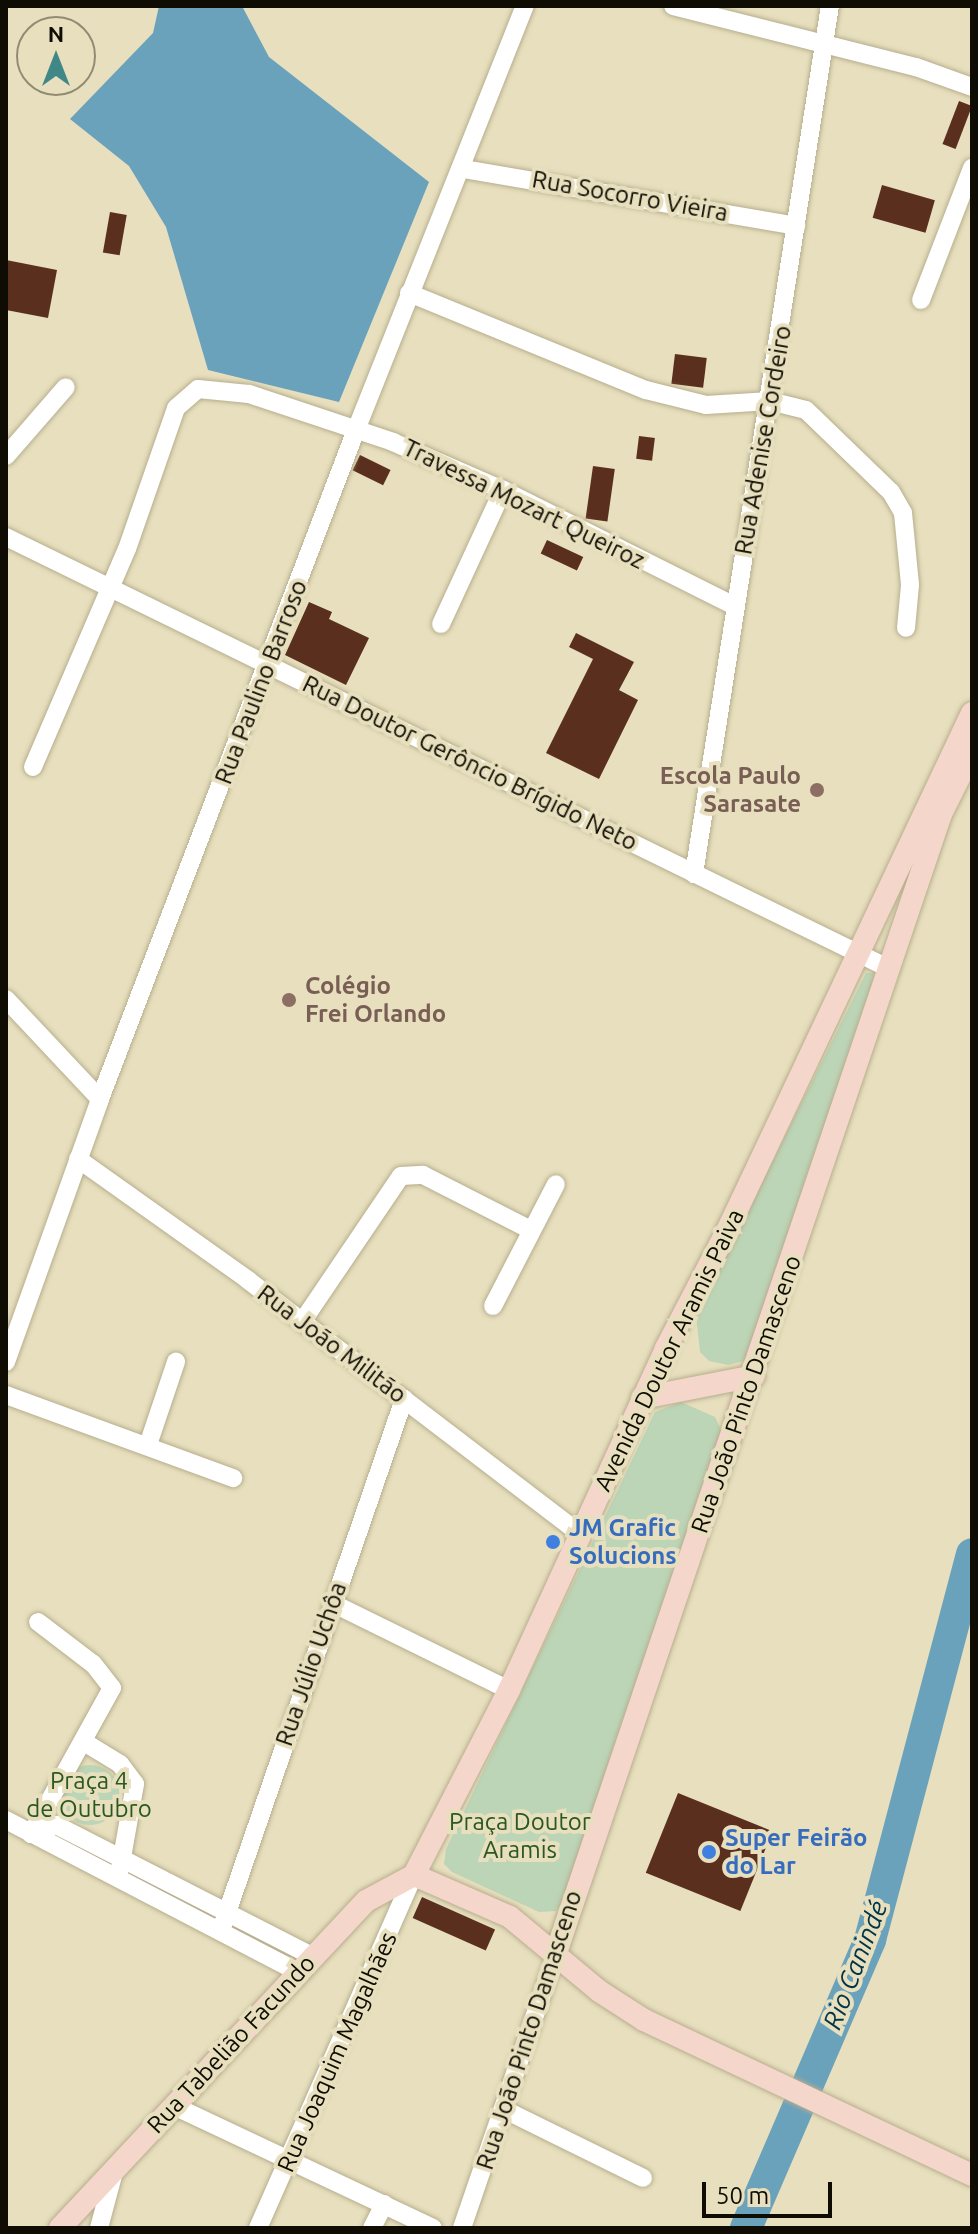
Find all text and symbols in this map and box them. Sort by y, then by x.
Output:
north arrow [16,16,96,96]
text: N [48,21,64,46]
street label: Rua Socorro Vieira [530,165,730,227]
street label: Rua Adenise Cordeiro [729,323,797,557]
street label: Travessa Mozart Queiroz [399,433,649,575]
street label: Rua Paulino Barroso [209,576,313,788]
street label: Rua Doutor Gerôncio Brígido Neto [298,669,642,857]
place label: Escola Paulo Sarasate [660,762,801,818]
marker: Escola Paulo Sarasate [808,781,826,799]
place label: Colégio Frei Orlando [305,972,446,1028]
marker: Colégio Frei Orlando [280,991,298,1009]
street label: Avenida Doutor Aramis Paiva [588,1204,750,1496]
street label: Rua João Pinto Damasceno [685,1251,807,1537]
street label: Rua João Militão [252,1279,412,1409]
place label: JM Grafic Solucions [569,1514,677,1570]
marker: JM Grafic Solucions [544,1533,562,1551]
street label: Rua Júlio Uchôa [270,1578,352,1750]
park label: Praça 4 de Outubro [26,1767,152,1823]
park label: Praça Doutor Aramis [449,1808,591,1864]
place label: Super Feirão do Lar [725,1824,867,1880]
marker: Super Feirão do Lar [700,1843,718,1861]
street label: Rua João Pinto Damasceno [470,1887,588,2173]
water label: Rio Canindé [816,1896,894,2034]
street label: Rua Joaquim Magalhães [271,1927,403,2177]
street label: Rua Tabelião Facundo [141,1949,321,2139]
scale bar [706,2166,836,2216]
text: 50 m [716,2182,769,2209]

